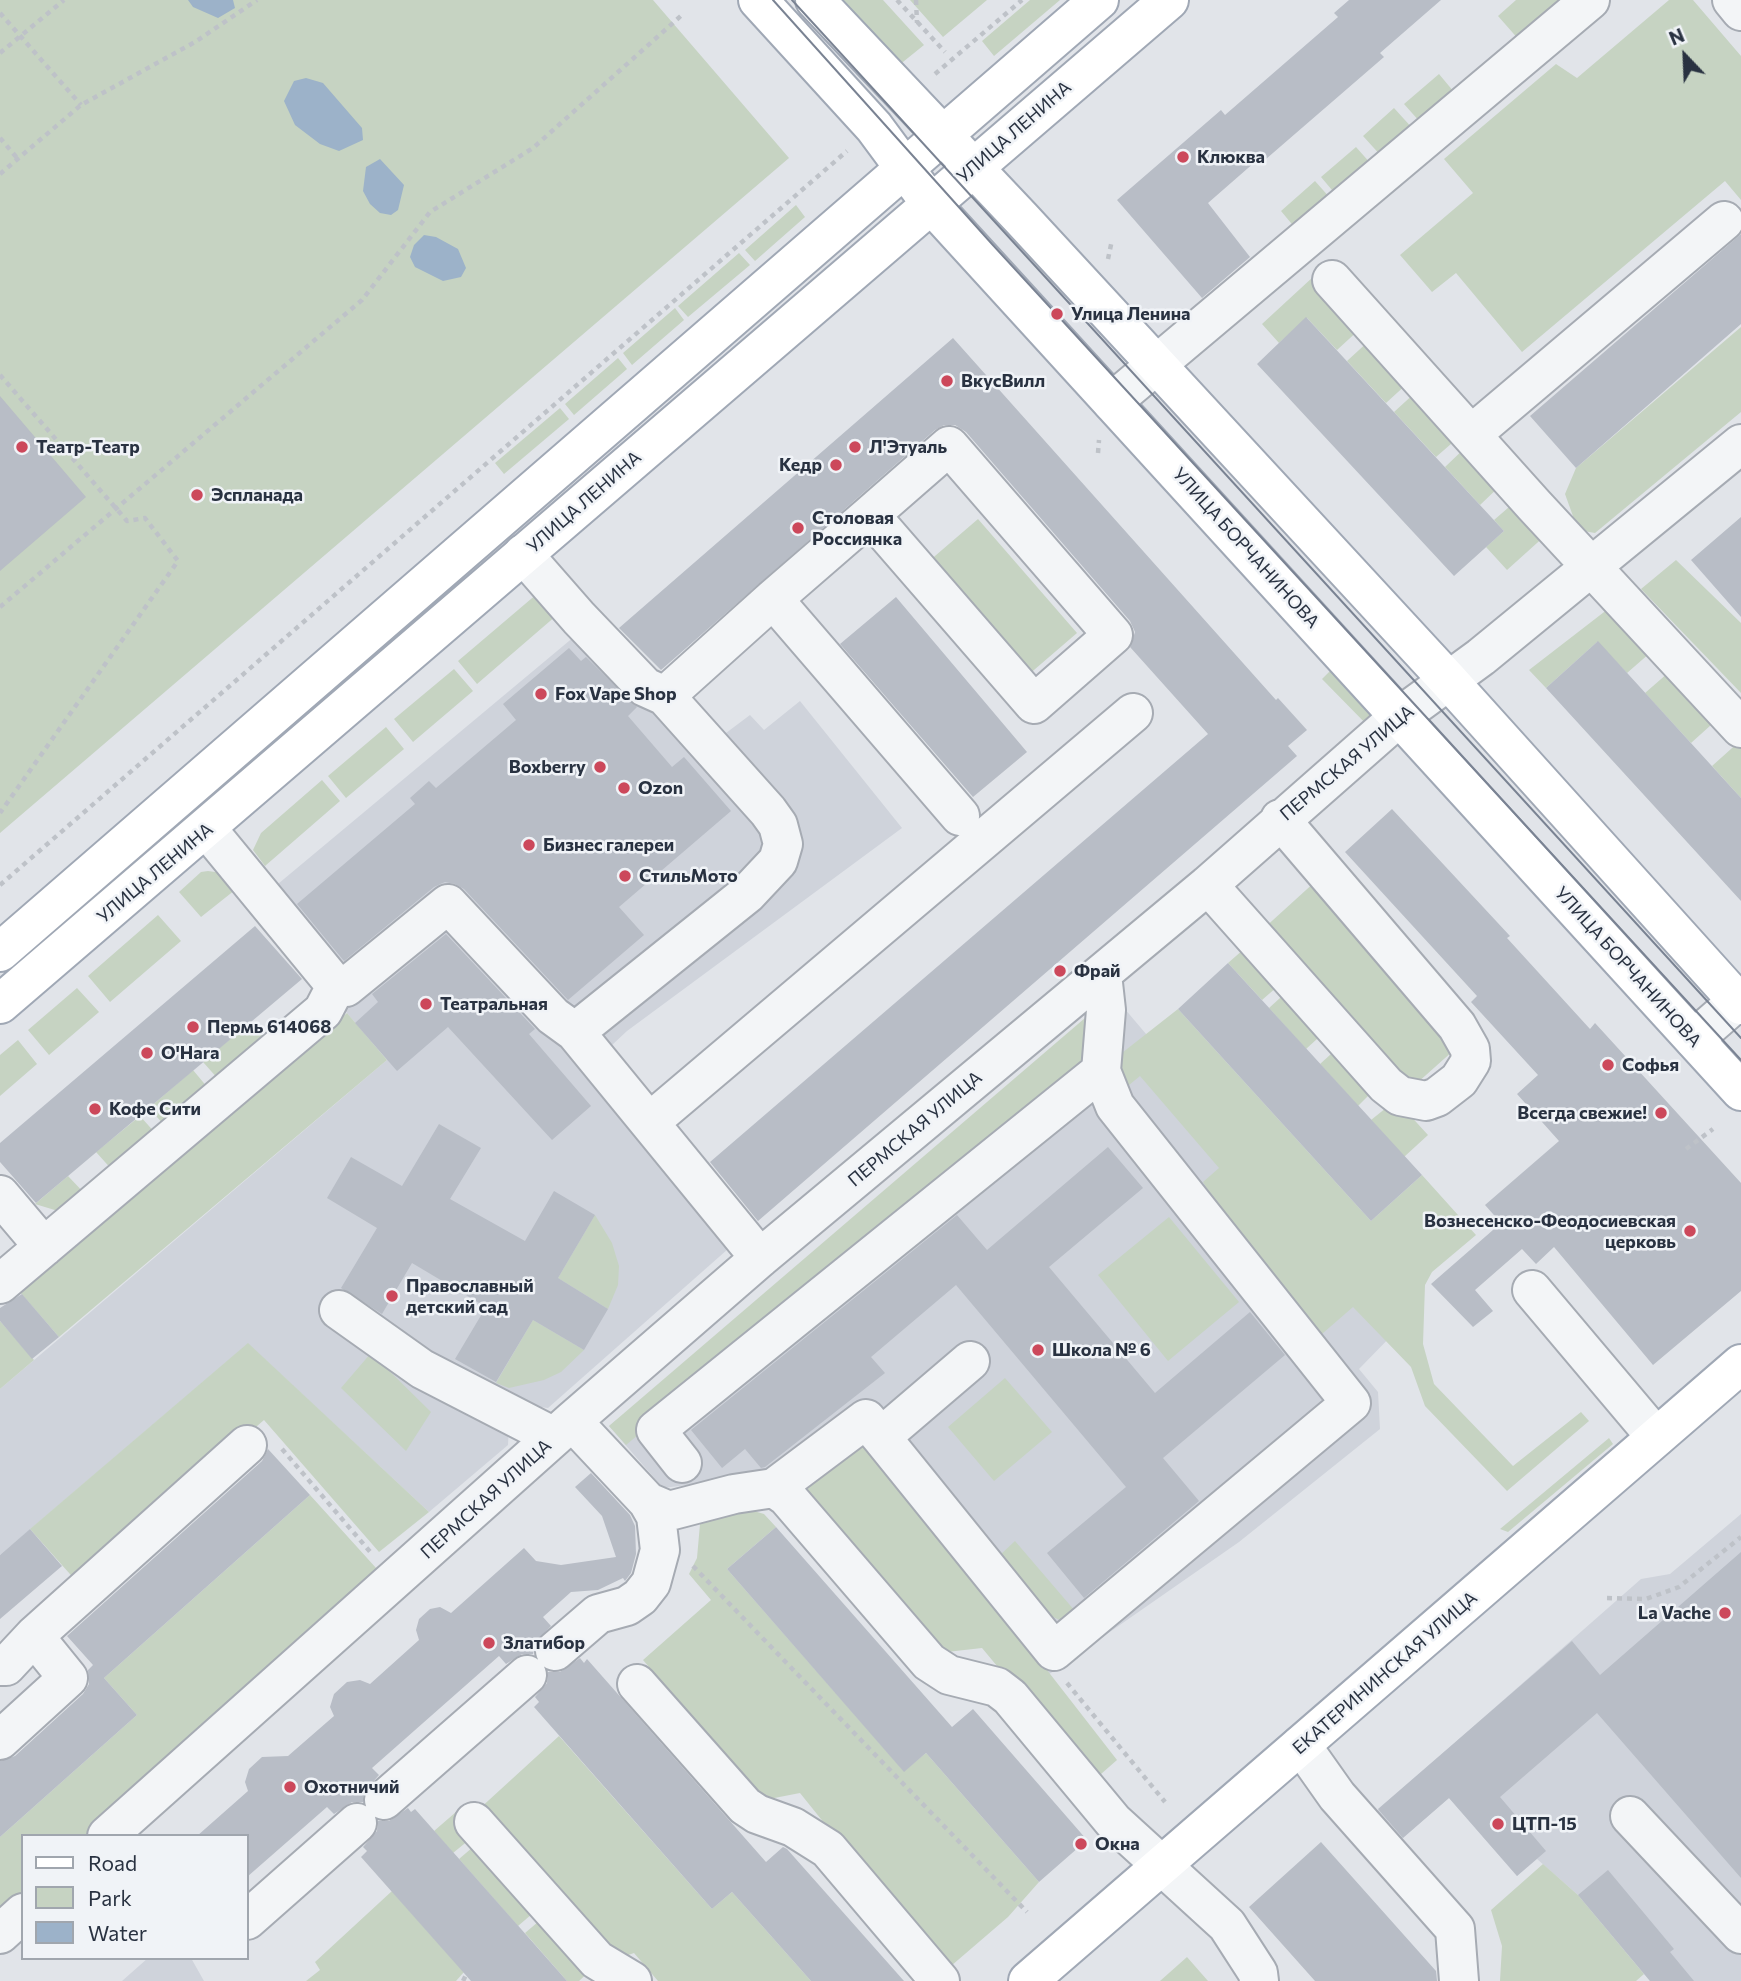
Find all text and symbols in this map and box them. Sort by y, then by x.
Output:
north arrow [1650,21,1720,91]
text: N [1666,23,1688,50]
street label: УЛИЦА ЛЕНИНА [952,76,1076,188]
place label: Клюква [1197,146,1265,168]
marker: Клюква [1175,149,1191,165]
place label: Улица Ленина [1071,303,1190,325]
marker: Улица Ленина [1049,306,1065,322]
place label: ВкусВилл [961,370,1045,392]
marker: ВкусВилл [939,373,955,389]
place label: Театр-Театр [36,436,140,458]
place label: Л'Этуаль [869,436,947,458]
marker: Театр-Театр [14,439,30,455]
marker: Л'Этуаль [847,439,863,455]
street label: УЛИЦА ЛЕНИНА [522,446,646,558]
place label: Кедр [779,454,822,476]
marker: Кедр [828,457,844,473]
street label: УЛИЦА БОРЧАНИНОВА [1168,463,1324,633]
place label: Эспланада [211,484,303,506]
marker: Эспланада [189,487,205,503]
place label: Столовая Россиянка [812,507,902,550]
marker: Столовая Россиянка [790,520,806,536]
place label: Fox Vape Shop [555,683,677,705]
marker: Fox Vape Shop [533,686,549,702]
street label: ПЕРМСКАЯ УЛИЦА [1276,701,1418,825]
place label: Boxberry [509,756,586,778]
marker: Boxberry [592,759,608,775]
place label: Ozon [638,777,683,799]
marker: Ozon [616,780,632,796]
street label: УЛИЦА ЛЕНИНА [93,818,217,928]
place label: Бизнес галереи [543,834,674,856]
marker: Бизнес галереи [521,837,537,853]
place label: СтильМото [639,865,738,887]
marker: СтильМото [617,868,633,884]
street label: УЛИЦА БОРЧАНИНОВА [1550,882,1706,1052]
place label: Фрай [1074,960,1121,982]
marker: Фрай [1052,963,1068,979]
place label: Театральная [440,993,548,1015]
marker: Театральная [418,996,434,1012]
place label: Пермь 614068 [207,1016,331,1038]
marker: Пермь 614068 [185,1019,201,1035]
place label: O'Hara [161,1042,219,1064]
marker: O'Hara [139,1045,155,1061]
place label: Софья [1622,1054,1679,1076]
marker: Софья [1600,1057,1616,1073]
street label: ПЕРМСКАЯ УЛИЦА [844,1067,986,1191]
place label: Кофе Сити [109,1098,201,1120]
marker: Кофе Сити [87,1101,103,1117]
place label: Всегда свежие! [1517,1102,1647,1124]
marker: Всегда свежие! [1653,1105,1669,1121]
place label: Вознесенско-Феодосиевская церковь [1424,1210,1676,1252]
marker: Вознесенско-Феодосиевская церковь [1682,1223,1698,1239]
place label: Православный детский сад [406,1275,534,1318]
marker: Православный детский сад [384,1288,400,1304]
place label: Школа № 6 [1052,1339,1151,1361]
marker: Школа № 6 [1030,1342,1046,1358]
street label: ПЕРМСКАЯ УЛИЦА [416,1435,556,1563]
street label: ЕКАТЕРИНИНСКАЯ УЛИЦА [1288,1587,1482,1759]
place label: La Vache [1638,1602,1711,1624]
marker: La Vache [1717,1605,1733,1621]
place label: Златибор [503,1632,585,1654]
marker: Златибор [481,1635,497,1651]
place label: Охотничий [304,1776,399,1798]
marker: Охотничий [282,1779,298,1795]
place label: ЦТП-15 [1512,1813,1577,1835]
marker: ЦТП-15 [1490,1816,1506,1832]
place label: Окна [1095,1833,1140,1855]
legend [21,1834,248,1960]
marker: Окна [1073,1836,1089,1852]
text: Road [88,1850,137,1875]
text: Park [88,1885,132,1910]
text: Water [88,1920,147,1945]

